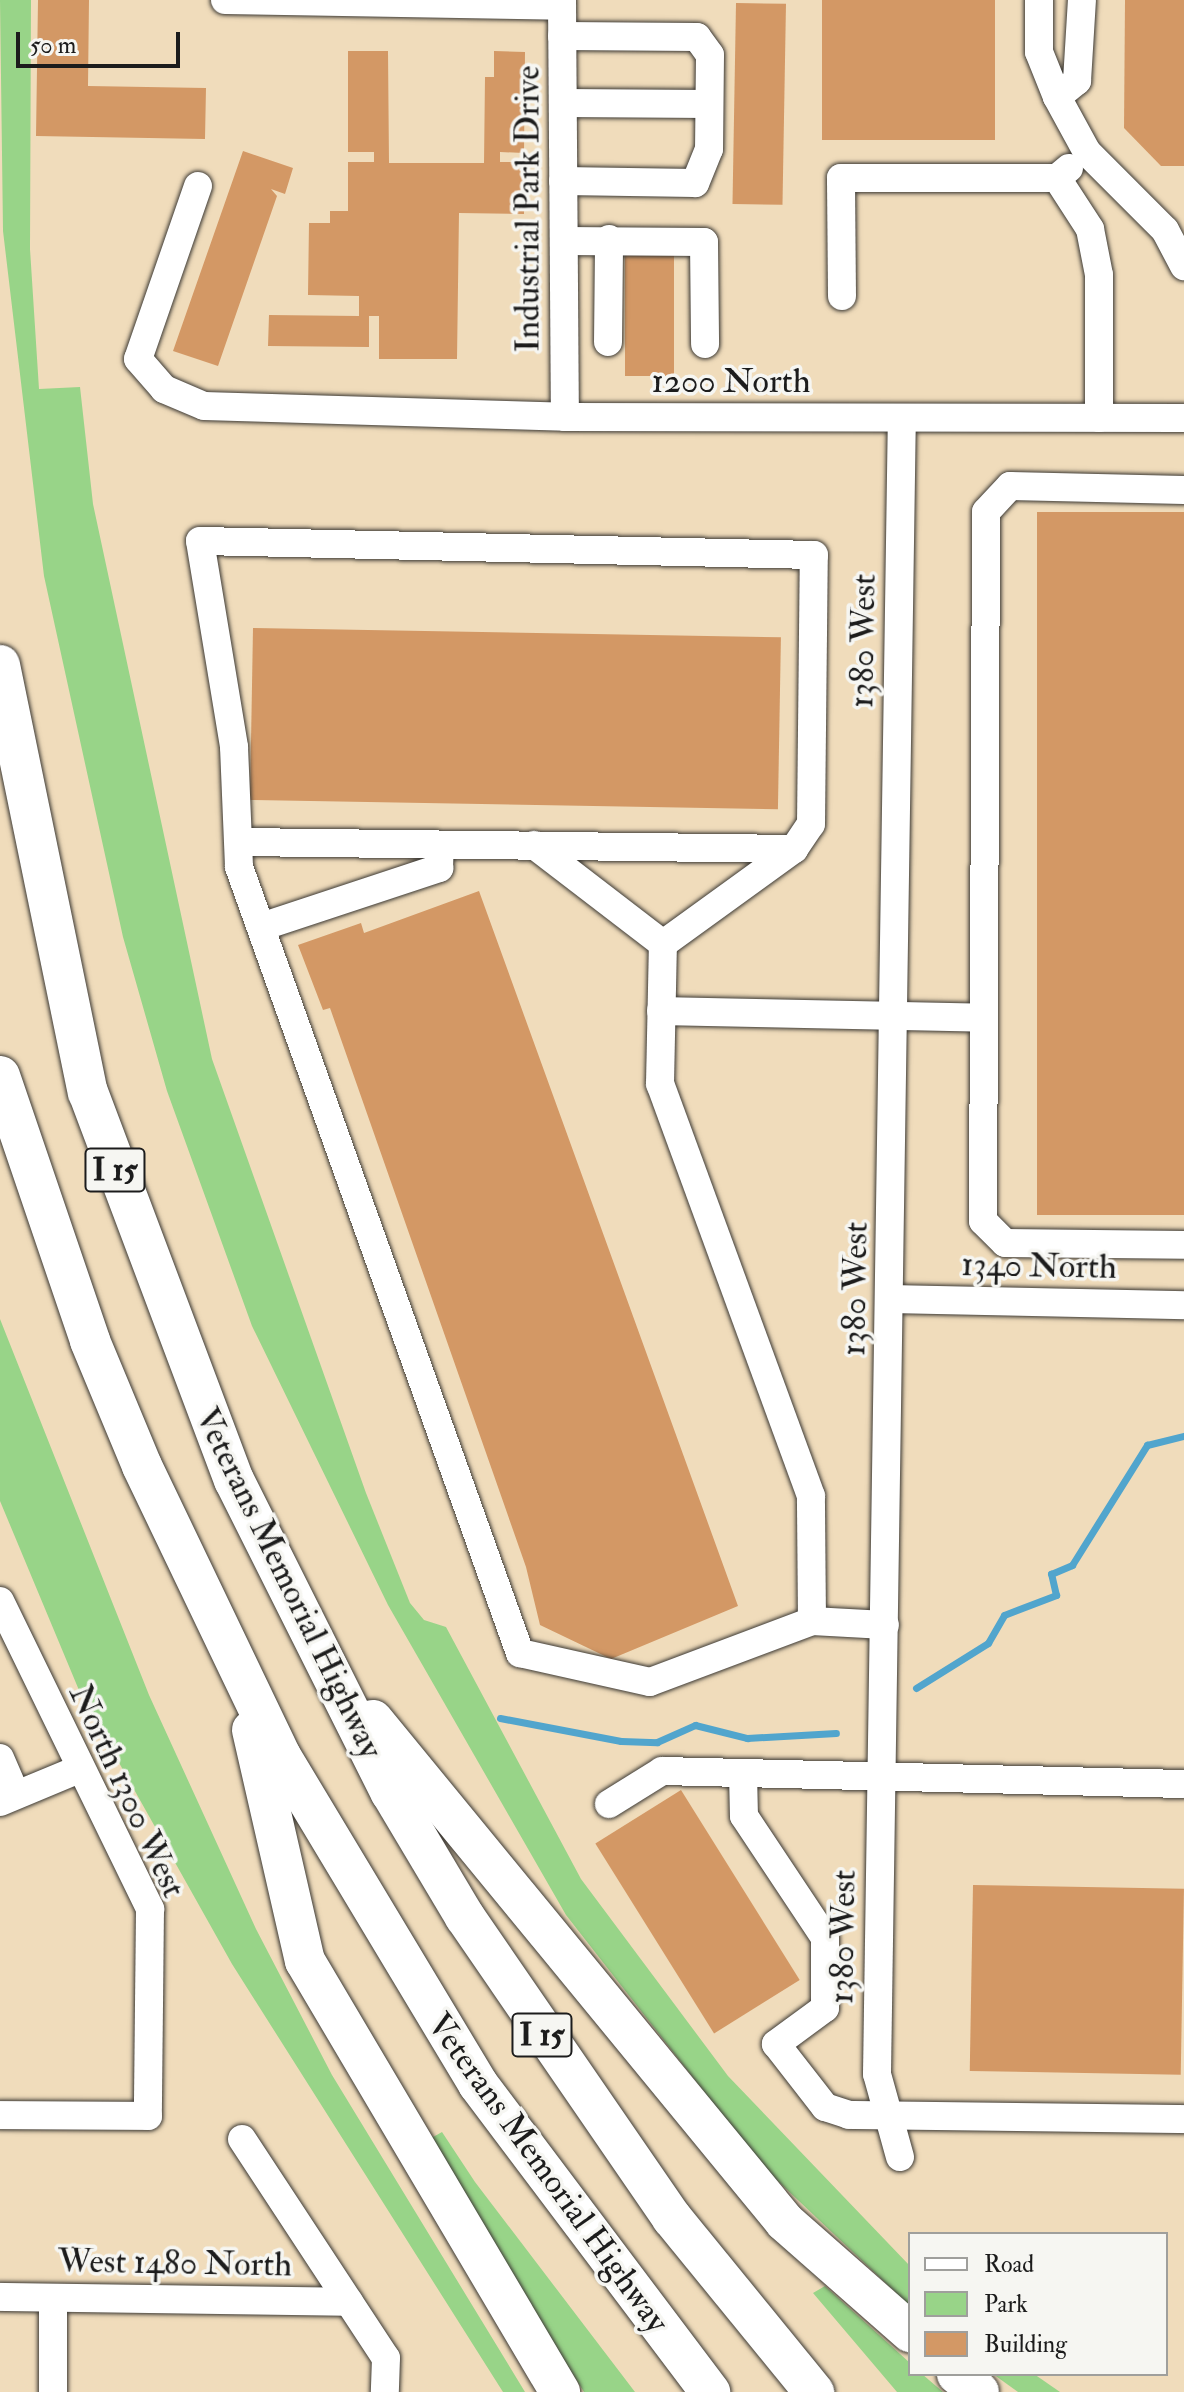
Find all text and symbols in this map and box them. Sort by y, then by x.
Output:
scale bar [20,16,184,66]
text: 50 m [30,30,76,61]
street label: Industrial Park Drive [508,66,548,352]
street label: 1200 North [652,362,810,402]
street label: 1380 West [841,574,885,708]
road number: I 15 [83,1142,147,1198]
street label: 1380 West [833,1222,877,1356]
street label: 1340 North [961,1244,1117,1288]
street label: Veterans Memorial Highway [186,1401,392,1765]
street label: North 1300 West [60,1678,194,1904]
street label: 1380 West [821,1870,865,2004]
street label: Veterans Memorial Highway [418,2005,678,2341]
road number: I 15 [510,2007,574,2063]
legend [908,2232,1168,2376]
street label: West 1480 North [58,2241,292,2285]
text: Road [984,2249,1034,2280]
text: Park [984,2289,1028,2320]
text: Building [984,2329,1067,2360]

